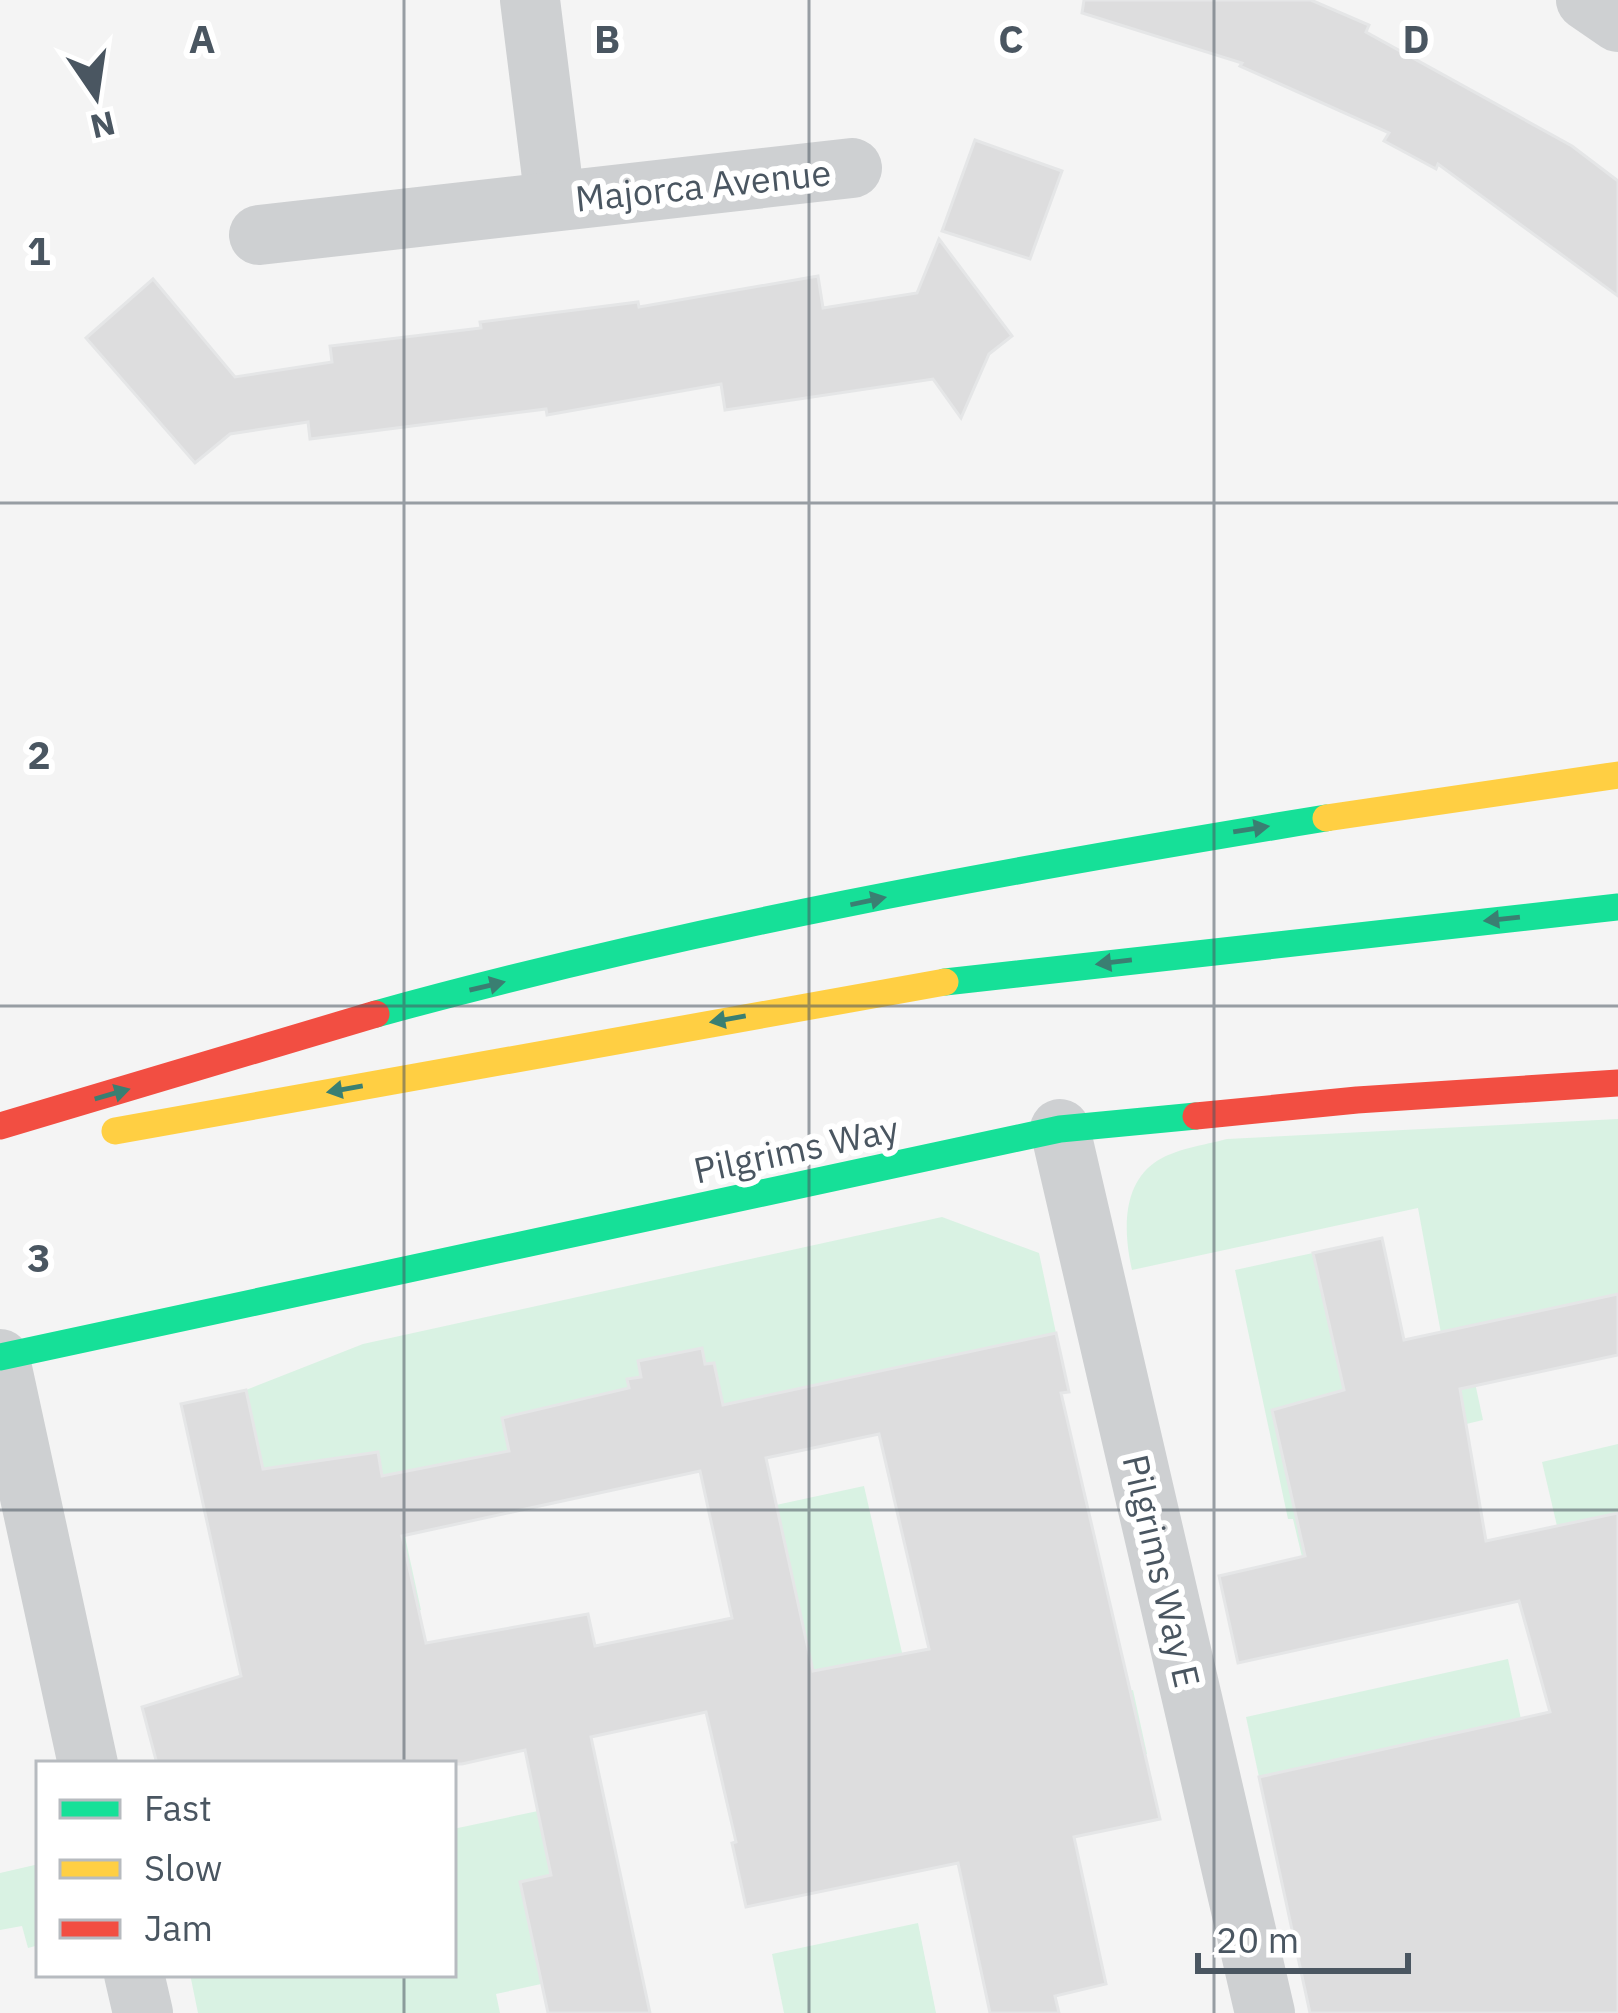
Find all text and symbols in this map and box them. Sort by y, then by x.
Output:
text: A [189,13,215,64]
text: B [594,13,620,64]
text: C [998,13,1024,64]
text: D [1402,13,1430,64]
north arrow [36,36,156,156]
text: N [86,102,119,149]
street label: Majorca Avenue [573,148,833,222]
text: 1 [27,225,51,276]
text: 2 [27,729,51,780]
one-way arrow [1233,820,1270,839]
one-way arrow [849,891,887,910]
one-way arrow [1483,910,1520,929]
one-way arrow [1095,953,1132,972]
one-way arrow [469,976,507,995]
one-way arrow [709,1011,747,1029]
one-way arrow [325,1081,363,1099]
one-way arrow [94,1083,131,1102]
street label: Pilgrims Way [689,1104,903,1194]
text: 3 [27,1232,51,1283]
street label: Pilgrims Way E [1112,1450,1212,1692]
legend [36,1761,456,1977]
text: Fast [144,1784,212,1831]
text: Slow [144,1844,222,1891]
scale bar [1198,1899,1408,1973]
text: Jam [144,1904,213,1951]
text: 20 m [1216,1916,1299,1963]

